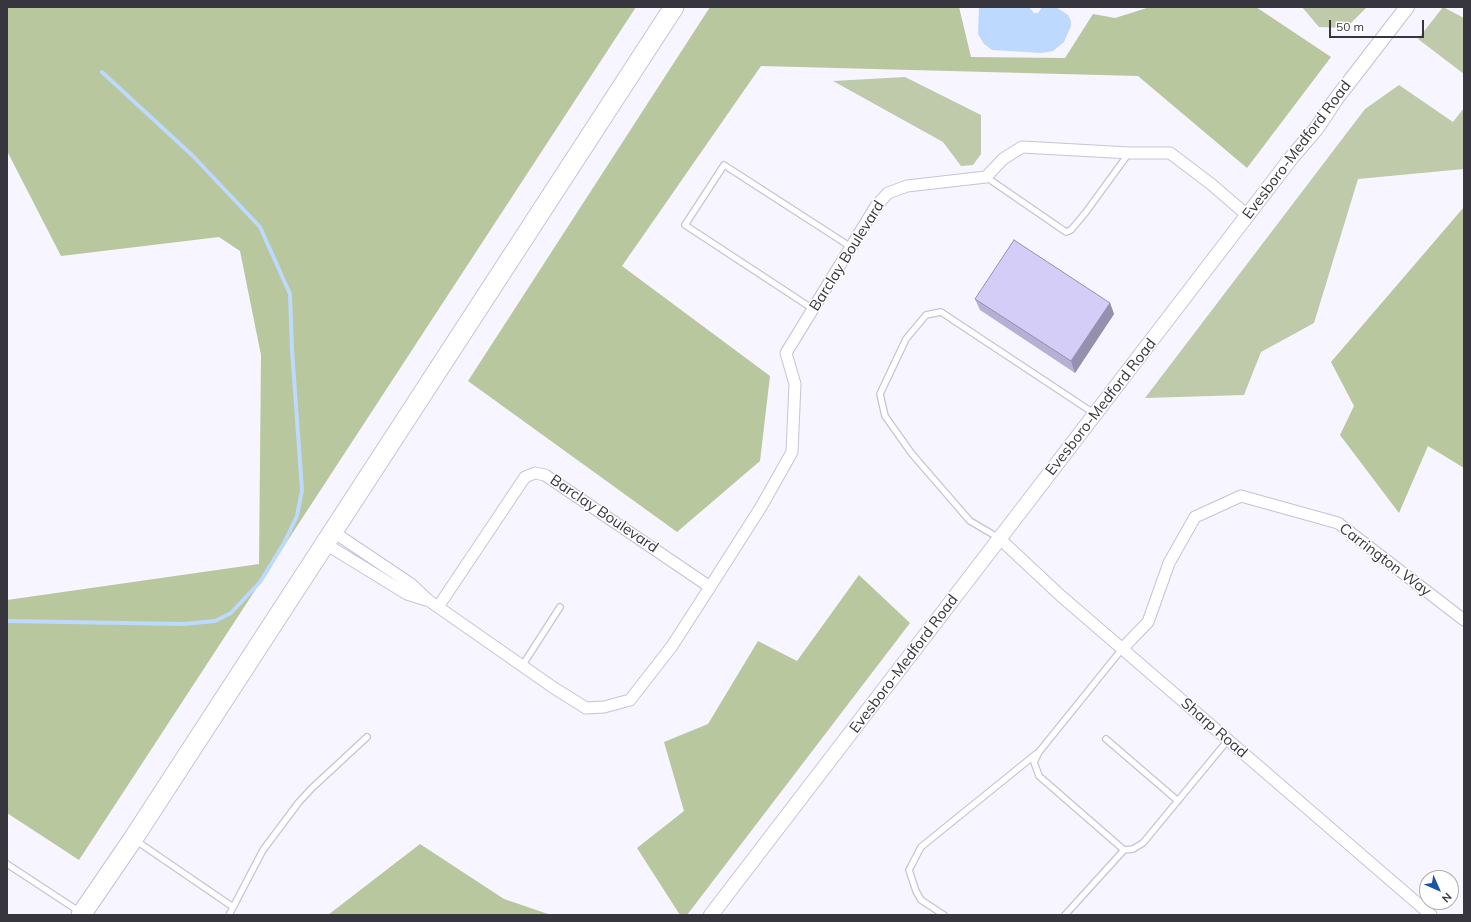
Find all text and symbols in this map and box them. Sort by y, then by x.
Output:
scale bar [1331,12,1426,38]
text: 50 m [1336,19,1364,34]
street label: Evesboro-Medford Road [1239,77,1355,223]
street label: Barclay Boulevard [806,198,888,314]
street label: Evesboro-Medford Road [1042,335,1160,479]
street label: Barclay Boulevard [547,471,661,557]
street label: Carrington Way [1335,520,1435,600]
street label: Evesboro-Medford Road [846,591,962,737]
street label: Sharp Road [1177,694,1251,762]
north arrow [1419,870,1459,910]
text: N [1439,890,1455,906]

